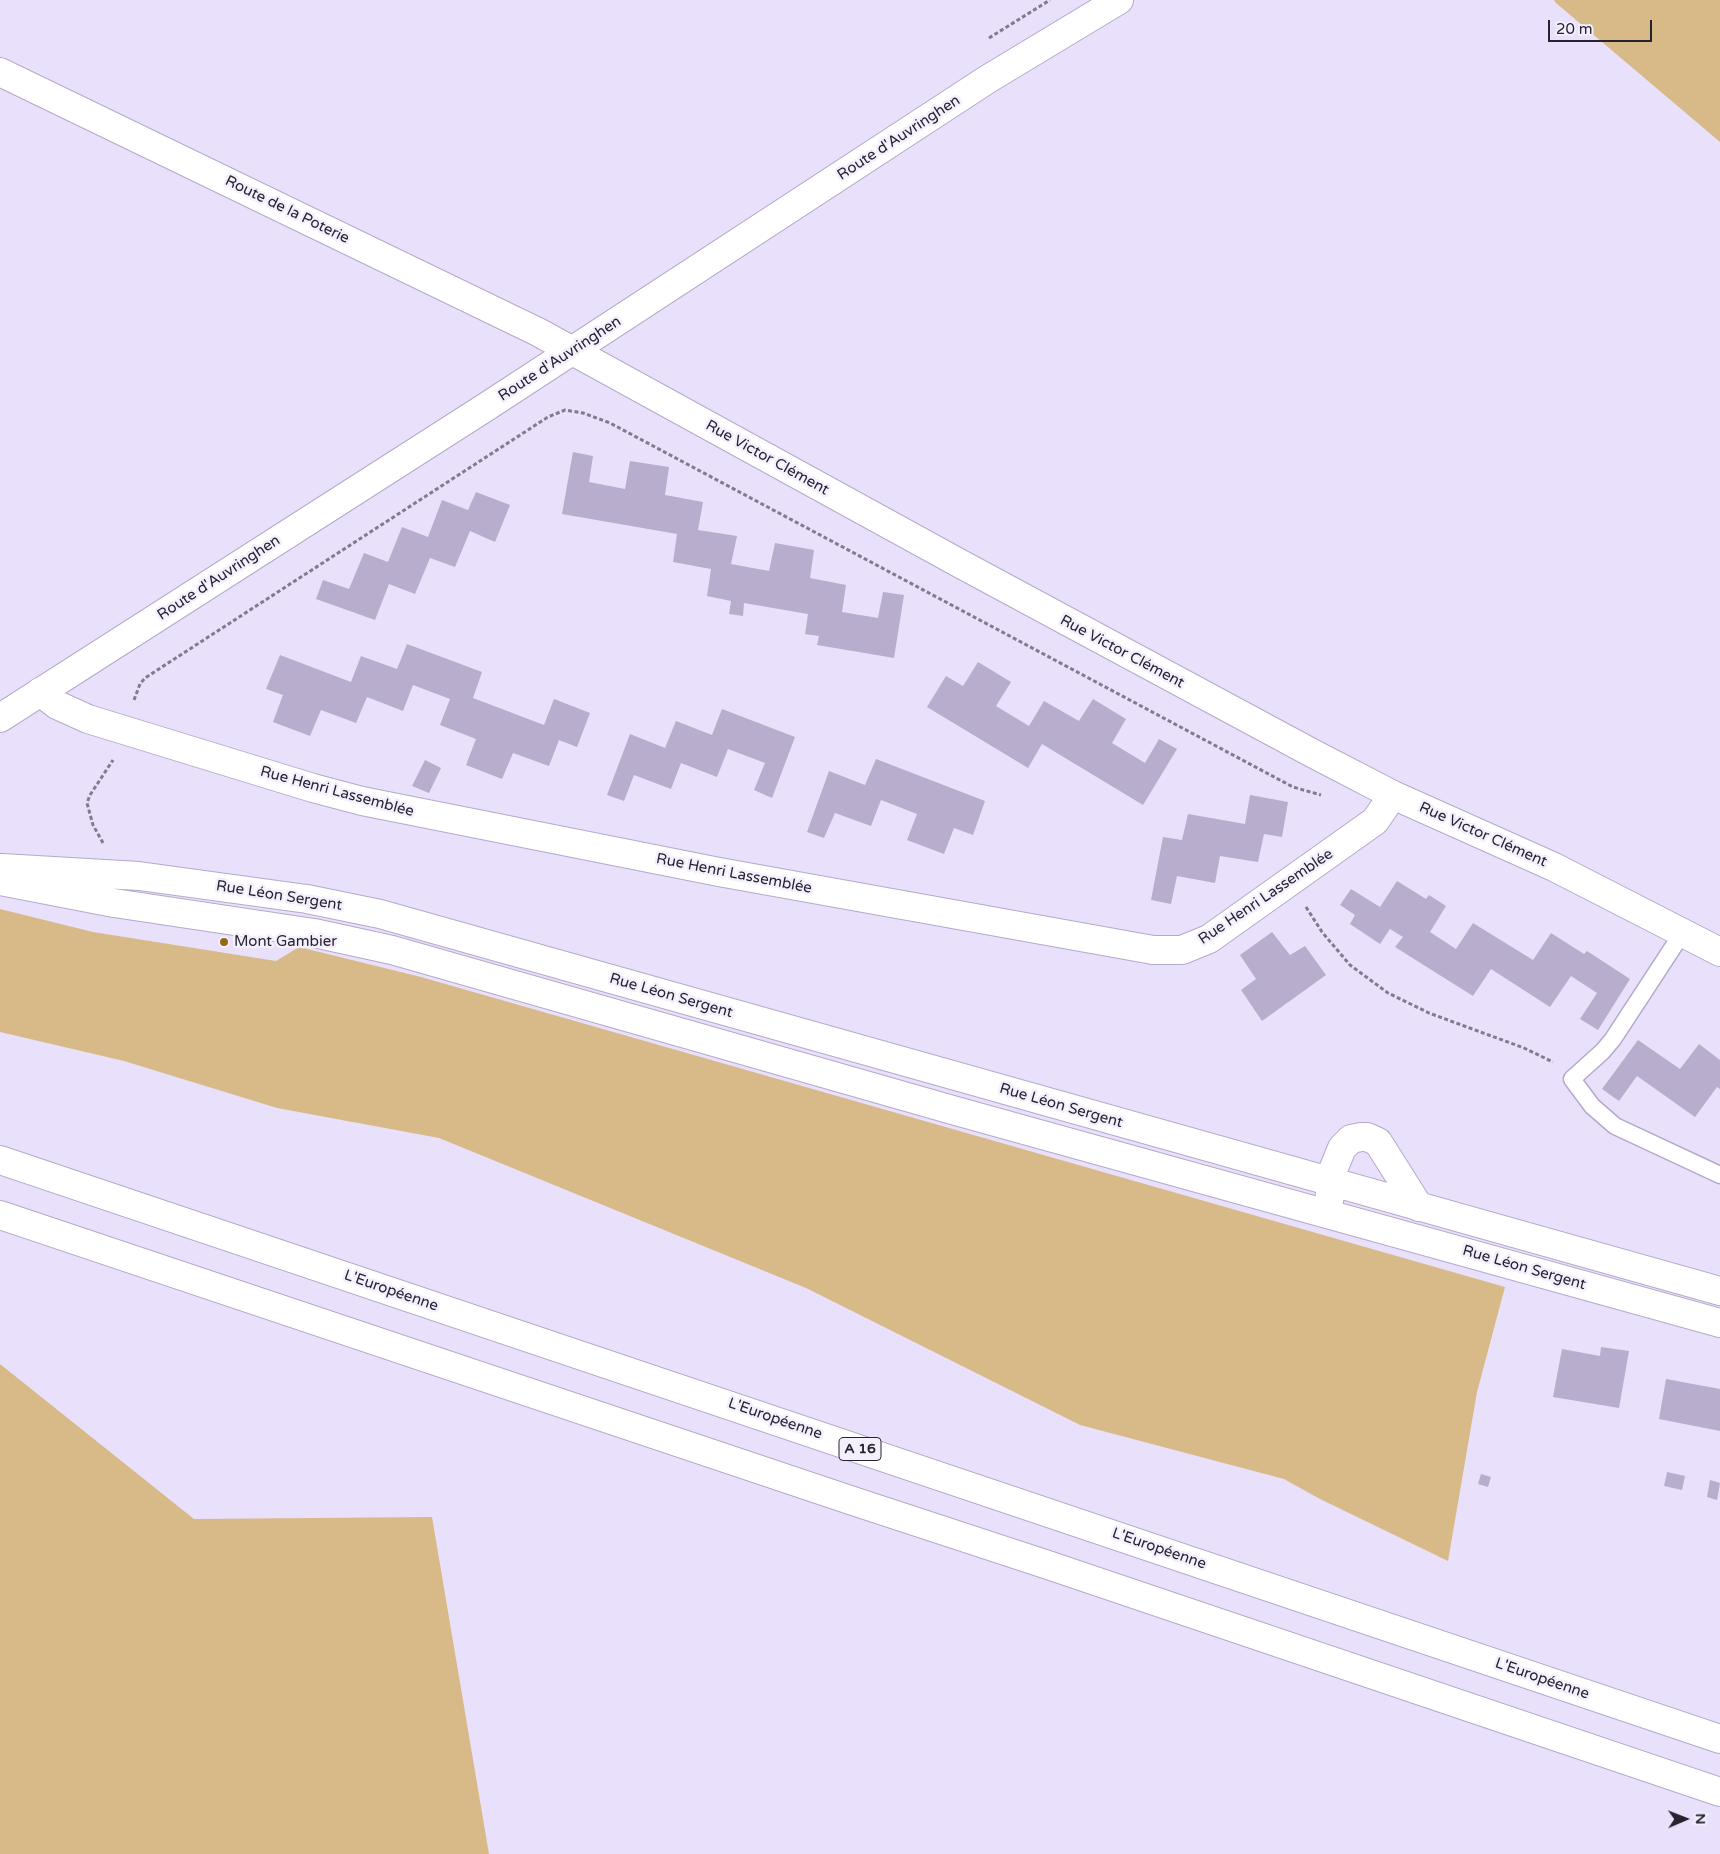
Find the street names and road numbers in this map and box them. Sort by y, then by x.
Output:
street label: Route d'Auvringhen [834,92,964,184]
street label: Route de la Poterie [222,172,352,248]
street label: Route d'Auvringhen [495,313,625,405]
street label: Rue Victor Clément [702,417,832,499]
street label: Route d'Auvringhen [154,532,284,624]
street label: Rue Victor Clément [1057,612,1187,692]
street label: Rue Henri Lassemblée [258,763,416,821]
street label: Rue Victor Clément [1416,799,1550,871]
street label: Rue Henri Lassemblée [1195,845,1337,949]
street label: Rue Henri Lassemblée [655,850,813,898]
street label: Rue Léon Sergent [215,877,343,915]
street label: Rue Léon Sergent [607,970,735,1022]
street label: Rue Léon Sergent [997,1080,1125,1132]
street label: Rue Léon Sergent [1460,1242,1588,1294]
street label: L'Européenne [342,1266,440,1316]
street label: L'Européenne [726,1394,824,1444]
road number: A 16 [839,1438,881,1460]
street label: L'Européenne [1110,1524,1208,1574]
street label: L'Européenne [1493,1654,1591,1704]

